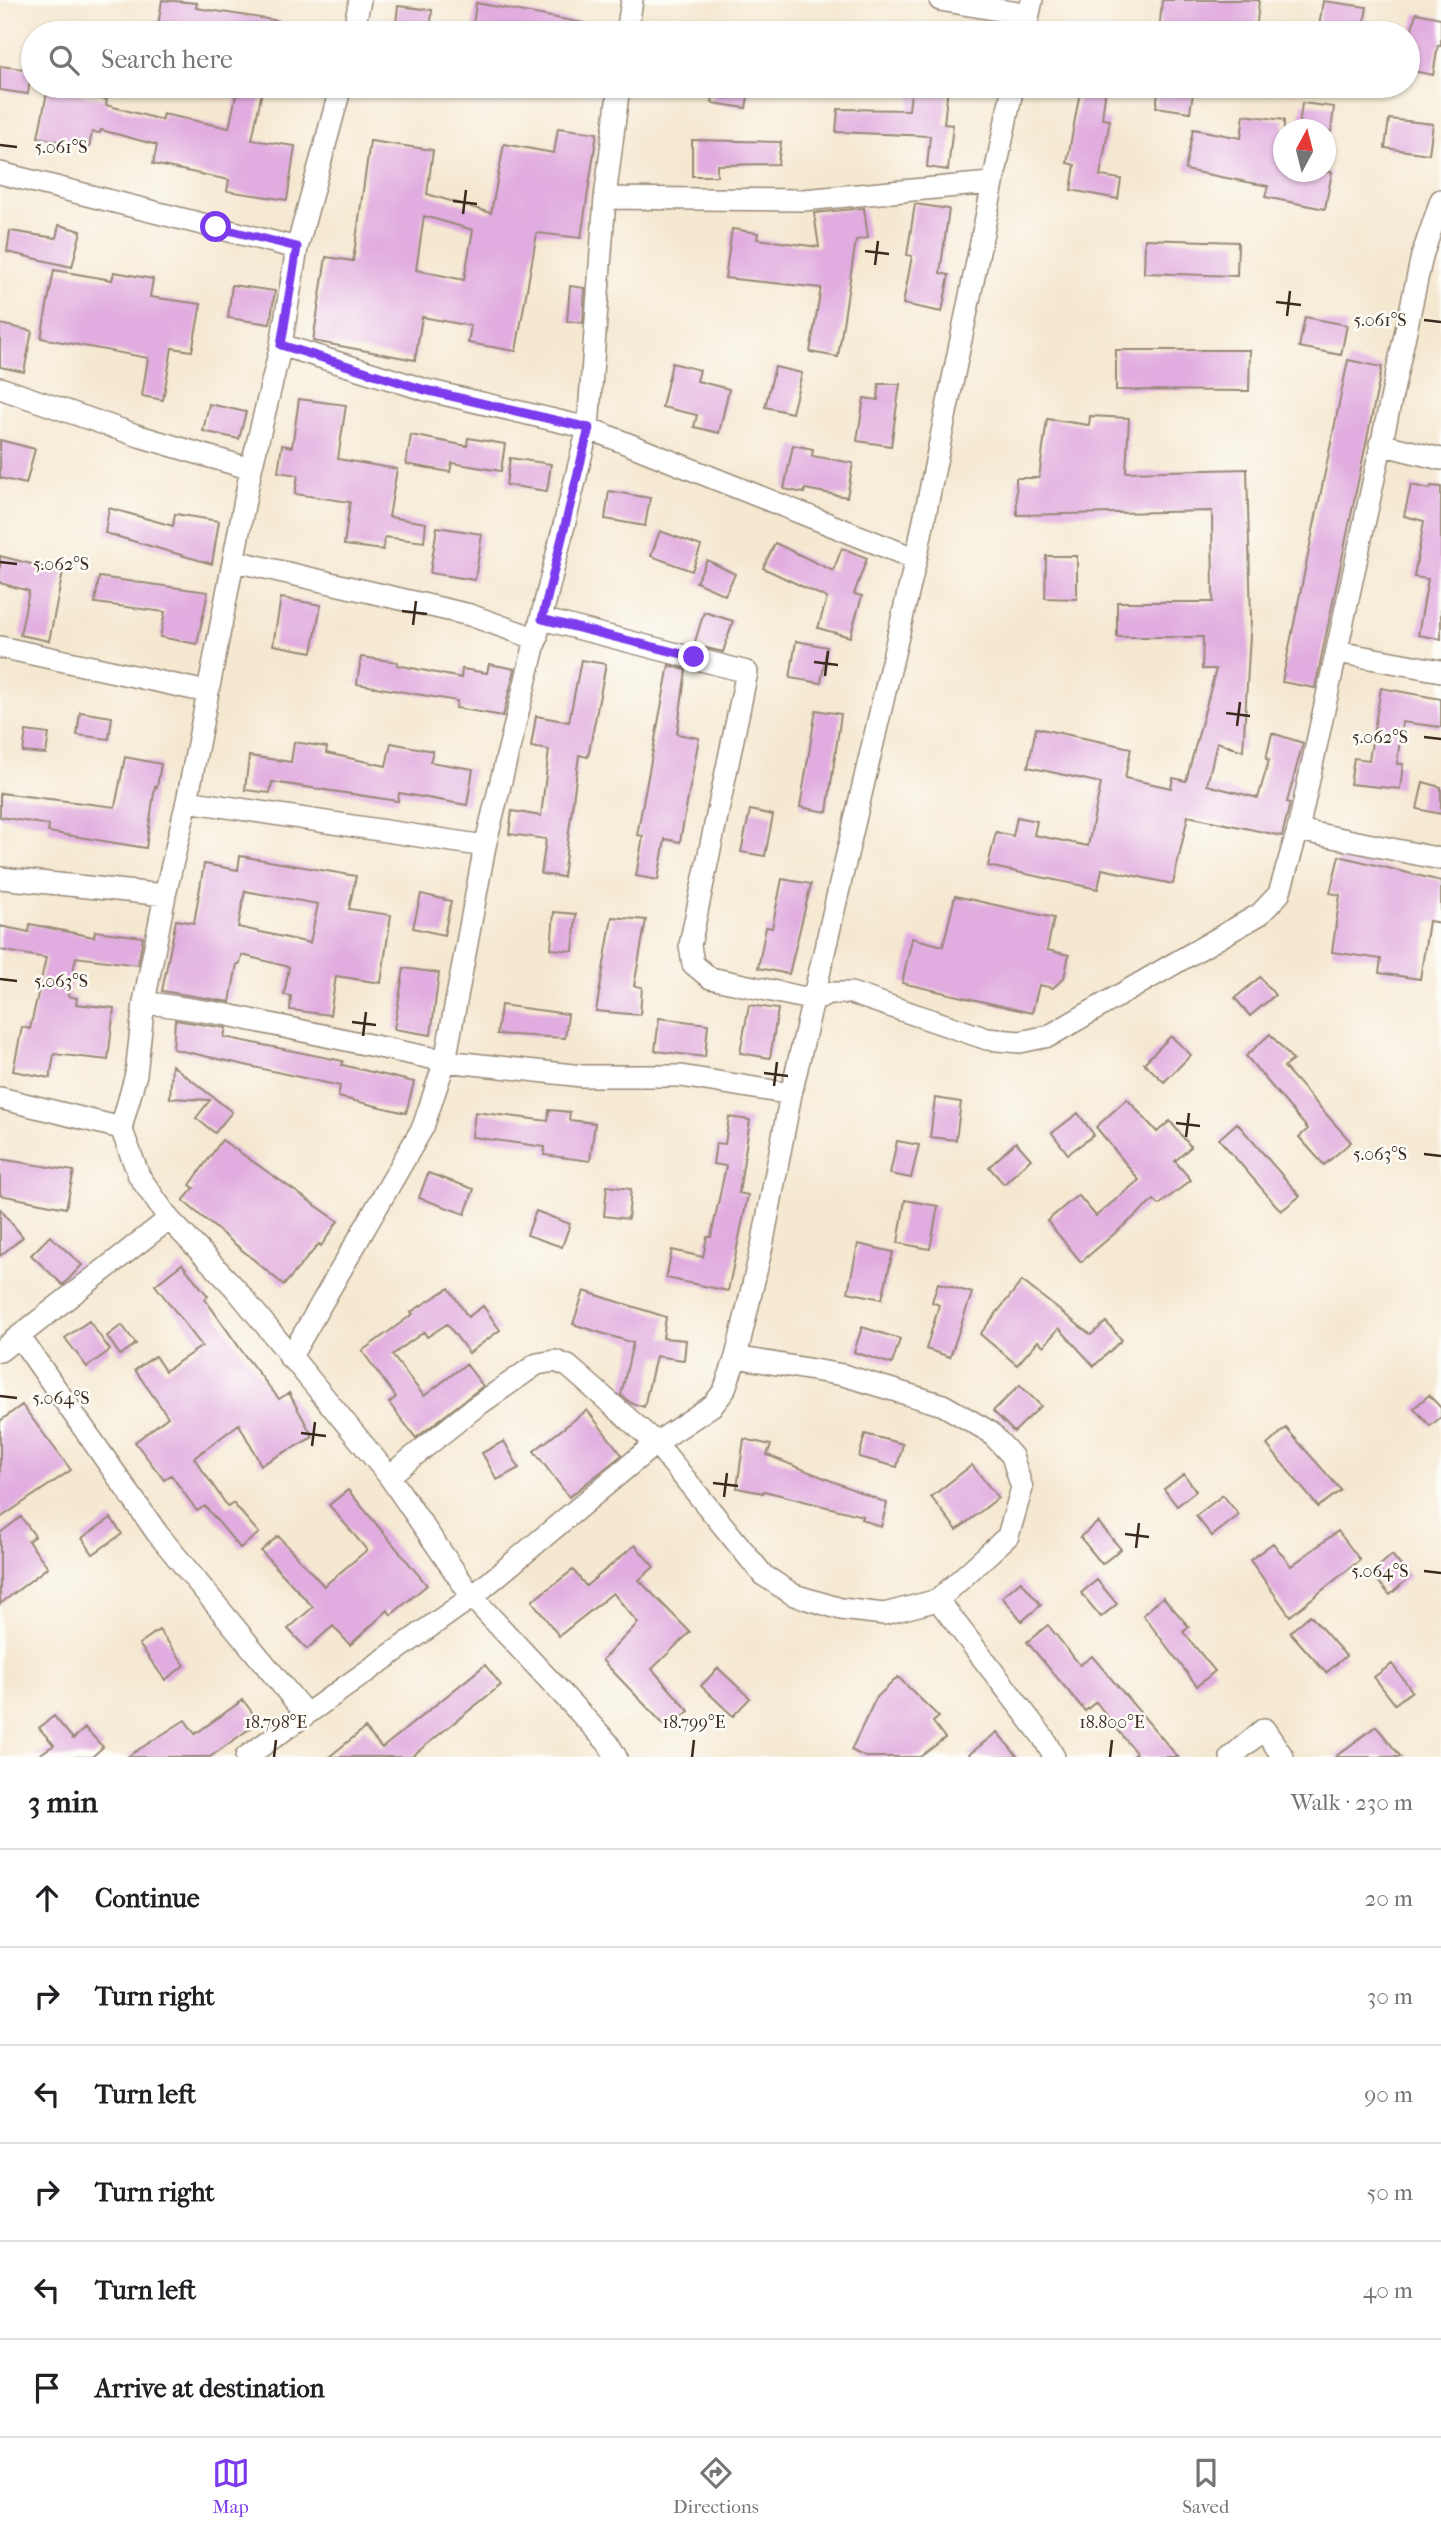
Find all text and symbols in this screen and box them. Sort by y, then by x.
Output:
search box [21,21,1420,98]
icon: search [45,41,83,79]
text: Search here [101,44,233,75]
north arrow [1273,119,1336,182]
text: 5.061°S [34,137,88,158]
route start [200,211,231,242]
text: 5.061°S [1353,310,1407,331]
text: 5.062°S [33,554,89,575]
route end [678,641,709,672]
text: 5.062°S [1352,727,1408,748]
text: 5.063°S [34,971,88,992]
text: 5.063°S [1353,1144,1407,1165]
text: 5.064°S [32,1388,90,1409]
text: 5.064°S [1351,1561,1409,1582]
text: 18.798°E [245,1712,307,1733]
text: 18.799°E [662,1712,726,1733]
text: 18.800°E [1079,1712,1145,1733]
text: 3 min [28,1785,98,1820]
text: Walk · 230 m [1291,1789,1413,1816]
icon: ahead [28,1879,66,1917]
text: Continue [95,1883,200,1914]
text: 20 m [1364,1885,1413,1912]
icon: right [28,1977,66,2015]
text: Turn right [95,1981,215,2012]
text: 30 m [1367,1983,1413,2010]
icon: left [28,2075,66,2113]
text: Turn left [95,2079,196,2110]
text: 90 m [1364,2081,1413,2108]
icon: right [28,2173,66,2211]
text: Turn right [95,2177,215,2208]
text: 50 m [1366,2179,1413,2206]
icon: left [28,2271,66,2309]
text: Turn left [95,2275,196,2306]
text: 40 m [1363,2277,1413,2304]
icon: arrive [28,2369,66,2407]
text: Arrive at destination [95,2373,325,2404]
tab: Map [212,2454,250,2518]
tab: Directions [673,2454,759,2518]
tab: Saved [1182,2454,1229,2518]

